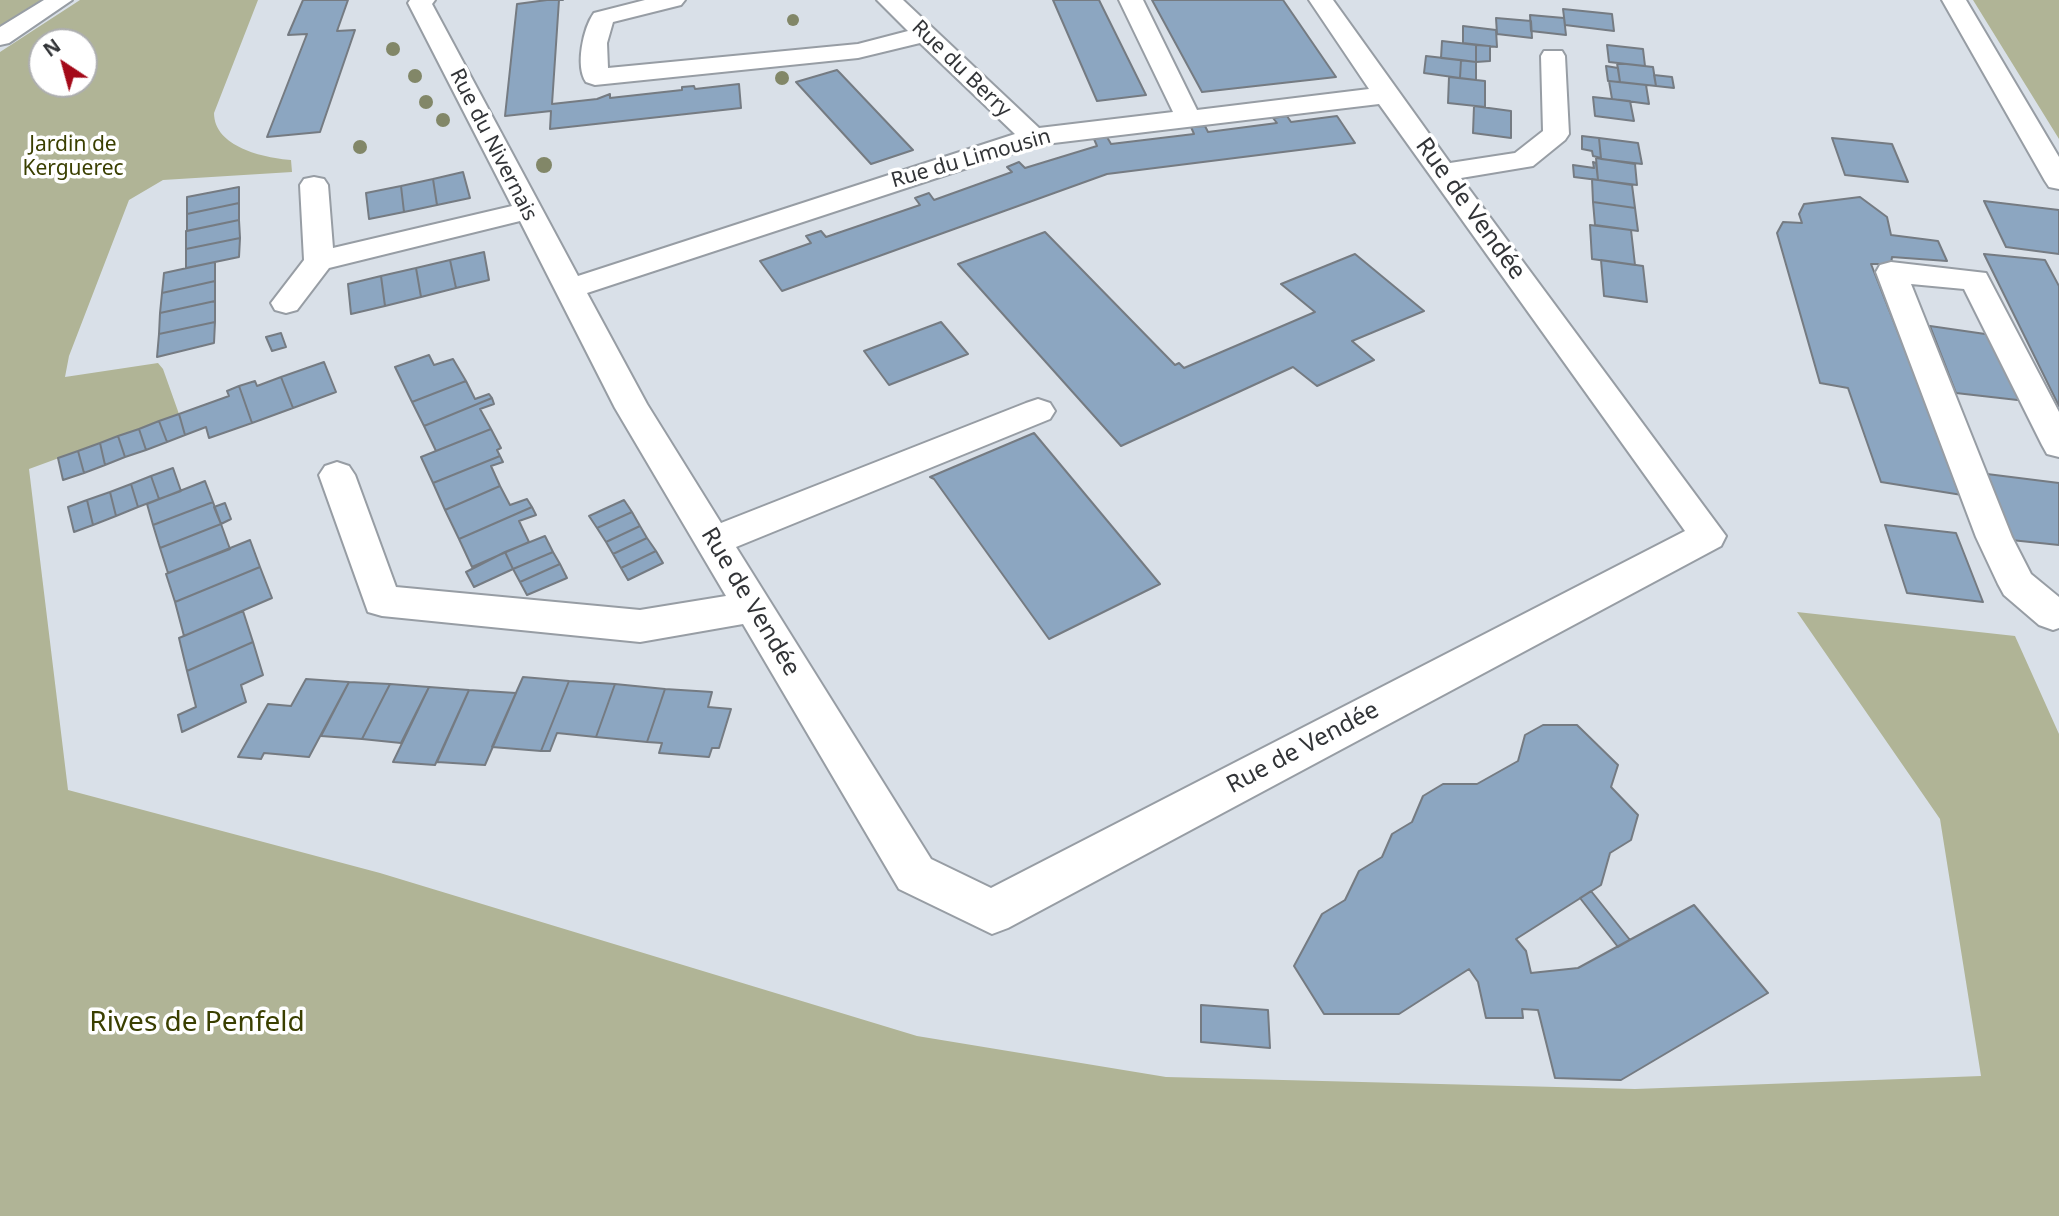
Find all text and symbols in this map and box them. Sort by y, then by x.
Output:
street label: Rue du Berry [906,15,1016,123]
north arrow [28,28,98,98]
text: N [38,33,66,63]
street label: Rue du Nivernais [444,65,542,225]
street label: Rue du Limousin [888,124,1054,194]
park label: Jardin de Kerguerec [22,132,124,182]
street label: Rue de Vendée [1409,133,1531,285]
street label: Rue de Vendée [694,522,806,682]
street label: Rue de Vendée [1222,696,1384,800]
park label: Rives de Penfeld [89,1006,305,1040]

